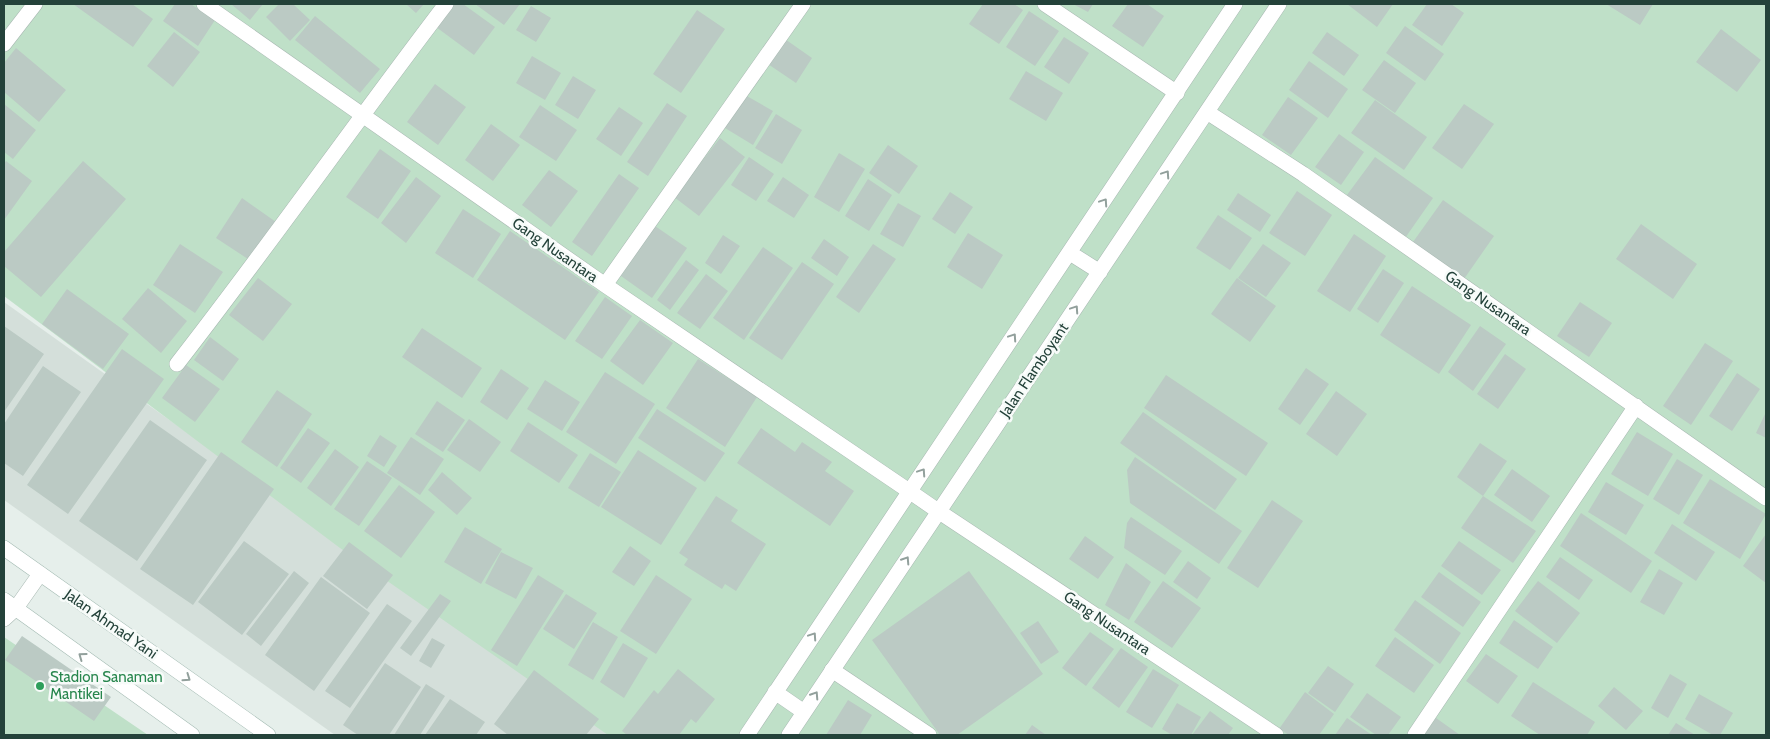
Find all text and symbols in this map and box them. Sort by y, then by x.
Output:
one-way arrow [1160,170,1169,180]
one-way arrow [1097,198,1107,207]
street label: Gang Nusantara [509,214,602,287]
street label: Gang Nusantara [1442,267,1535,340]
one-way arrow [1069,305,1078,315]
street label: Jalan Flamboyant [995,320,1072,421]
one-way arrow [1007,333,1016,343]
one-way arrow [916,468,925,477]
one-way arrow [900,556,909,565]
street label: Jalan Ahmad Yani [60,585,161,663]
street label: Gang Nusantara [1060,587,1154,659]
one-way arrow [806,632,816,641]
one-way arrow [78,653,88,662]
place label: Stadion Sanaman Mantikei [50,668,163,703]
one-way arrow [181,671,190,681]
marker: Stadion Sanaman Mantikei [34,680,46,692]
one-way arrow [809,691,819,700]

